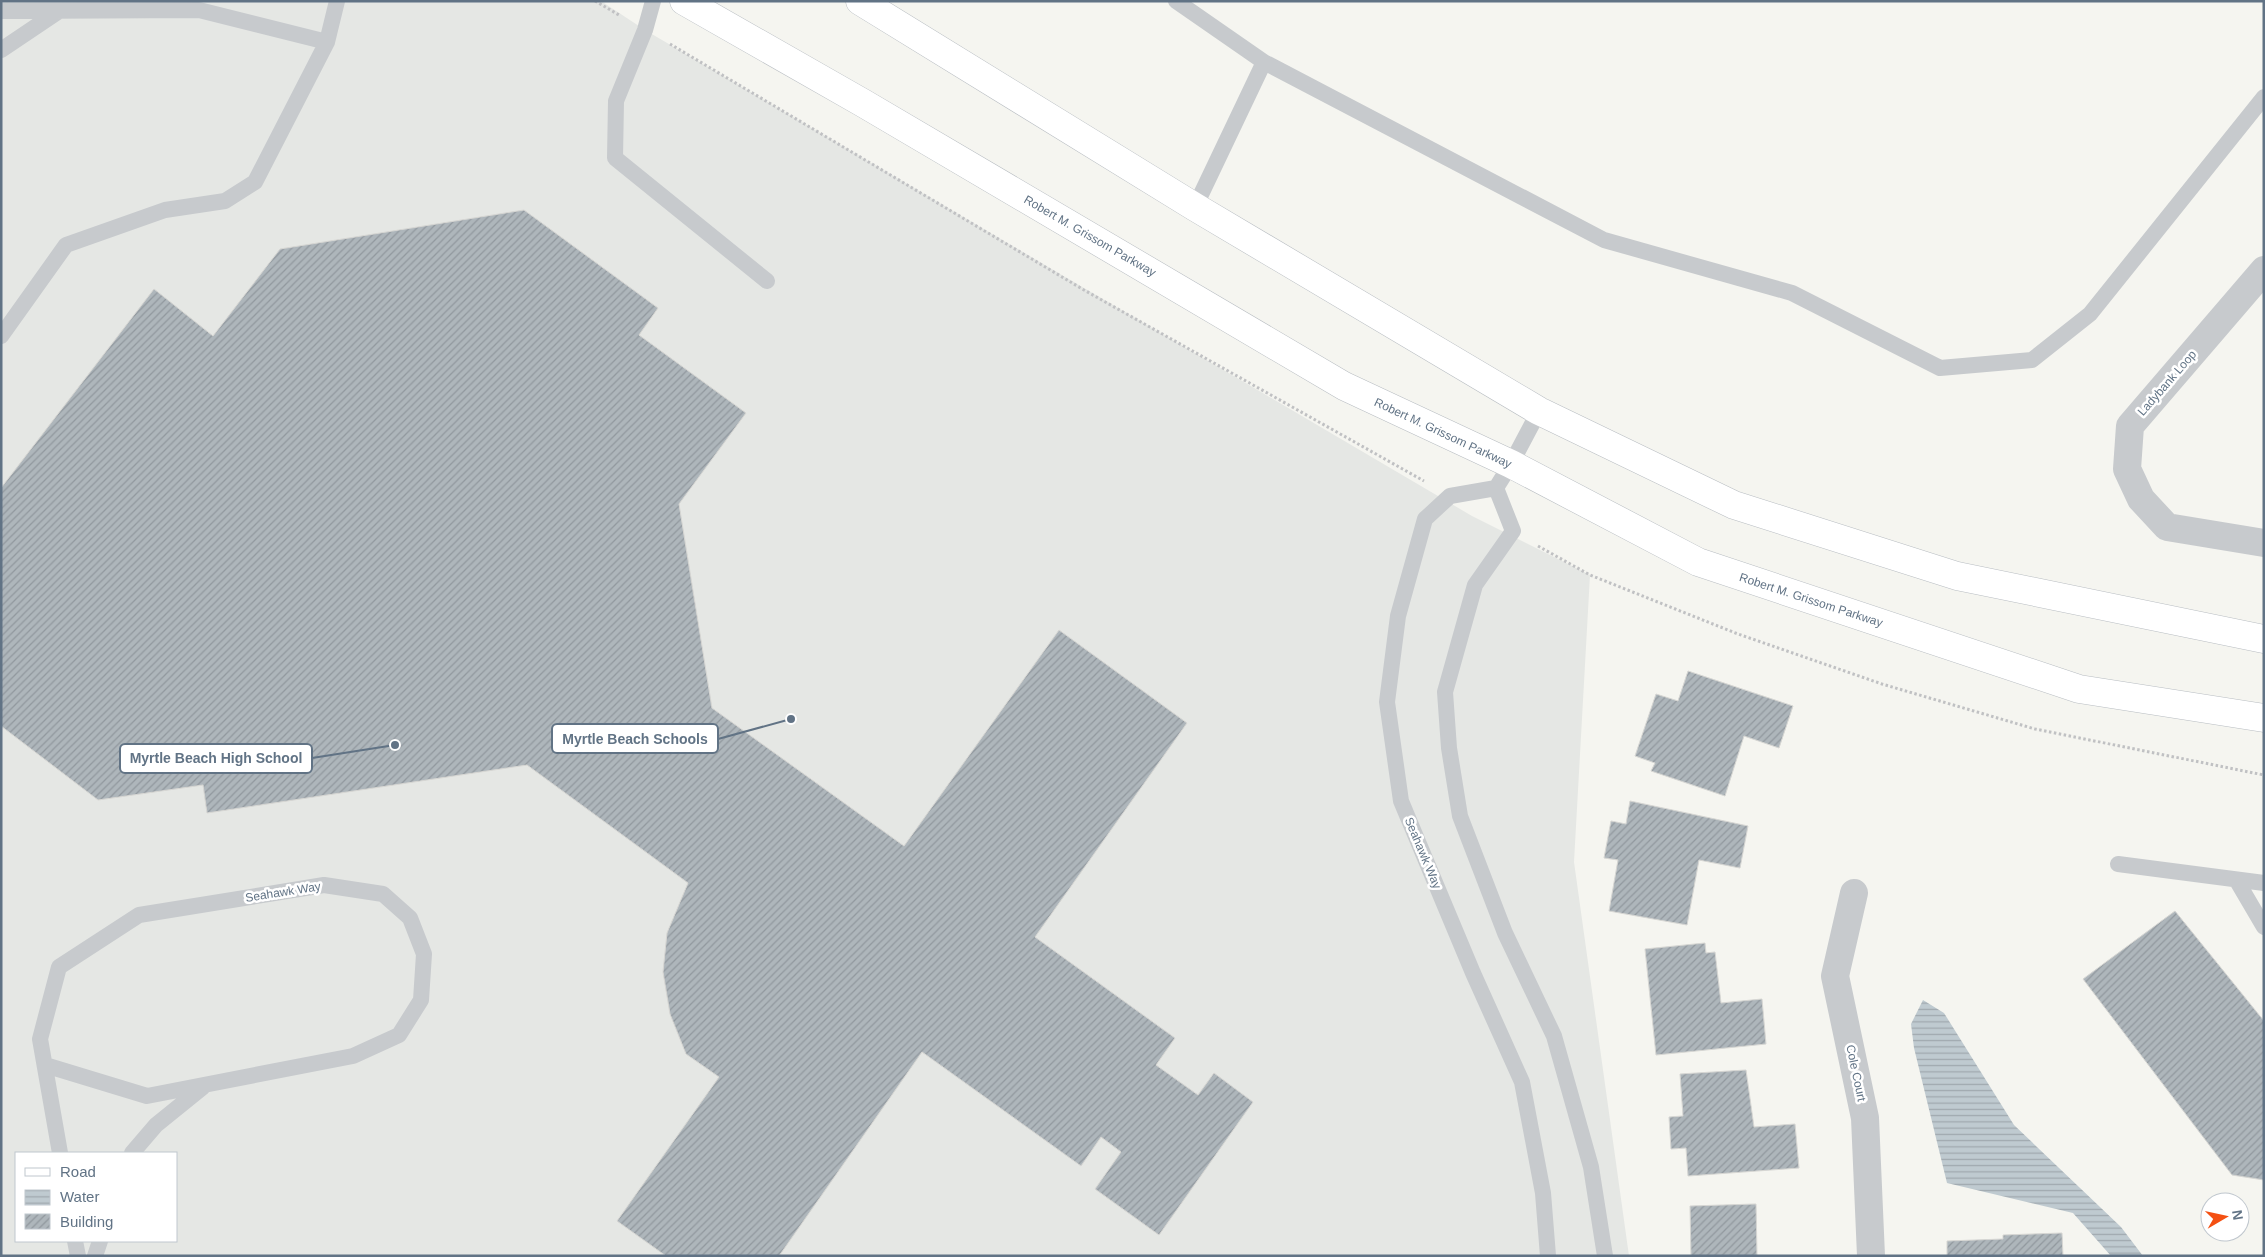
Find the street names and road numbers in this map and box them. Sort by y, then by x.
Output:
street label: Robert M. Grissom Parkway [1022,192,1158,280]
street label: Ladybank Loop [2135,347,2199,419]
street label: Robert M. Grissom Parkway [1372,395,1514,471]
street label: Robert M. Grissom Parkway [1737,570,1885,630]
street label: Seahawk Way [1402,815,1444,891]
street label: Seahawk Way [244,879,322,905]
street label: Cole Court [1843,1043,1869,1103]

